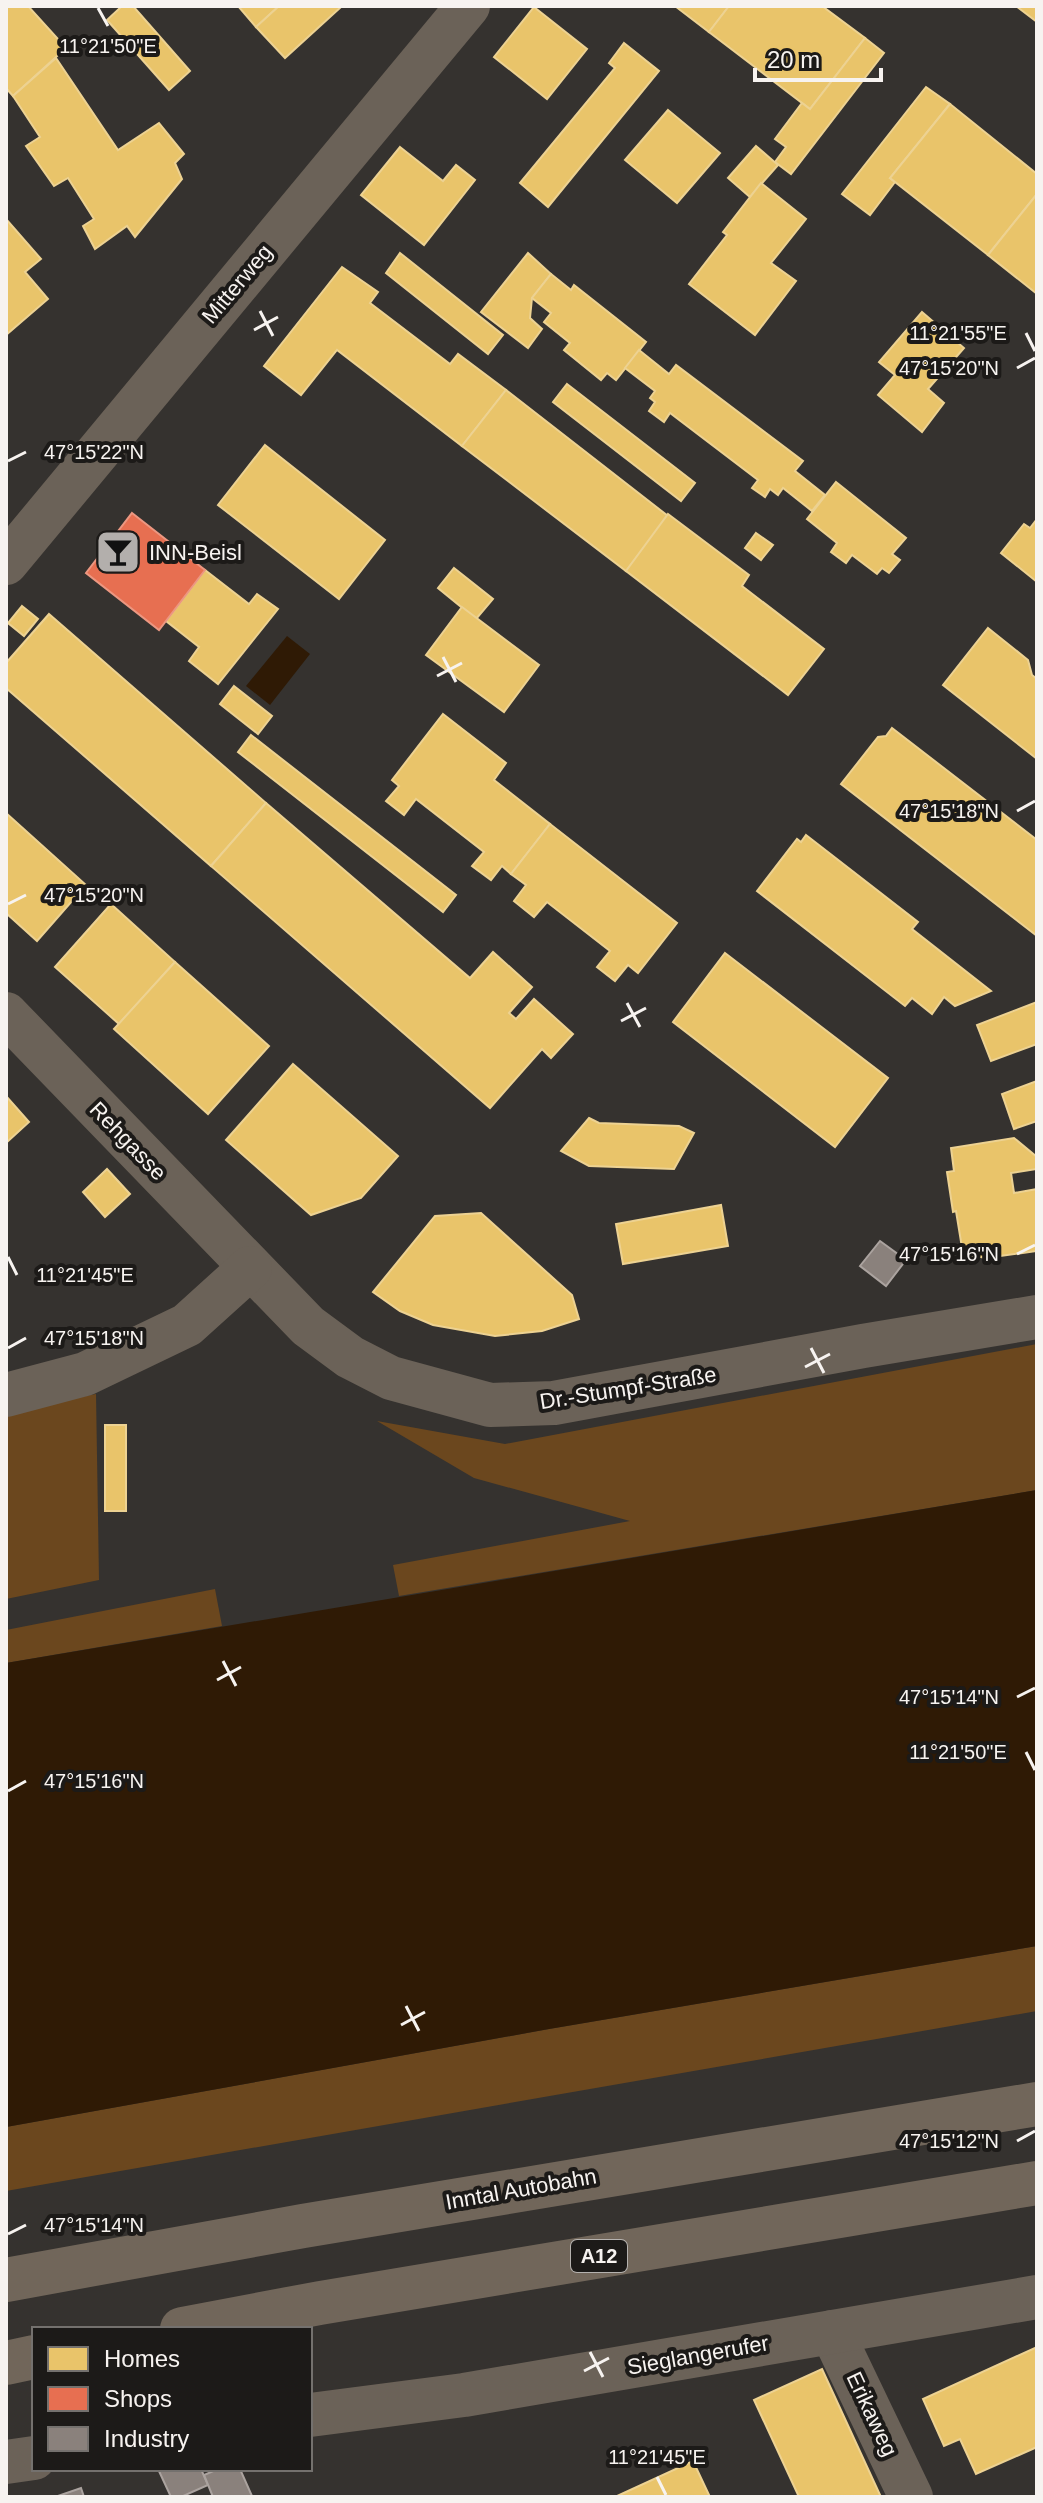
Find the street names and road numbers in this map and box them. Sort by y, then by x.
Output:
street label: Mitterweg [197,239,277,329]
street label: Rehgasse [85,1097,171,1185]
street label: Dr.-Stumpf-Straße [538,1362,718,1414]
street label: Inntal Autobahn [444,2163,598,2215]
road number: A12 [571,2240,627,2272]
street label: Sieglangerufer [625,2330,771,2380]
street label: Erikaweg [842,2368,902,2460]

